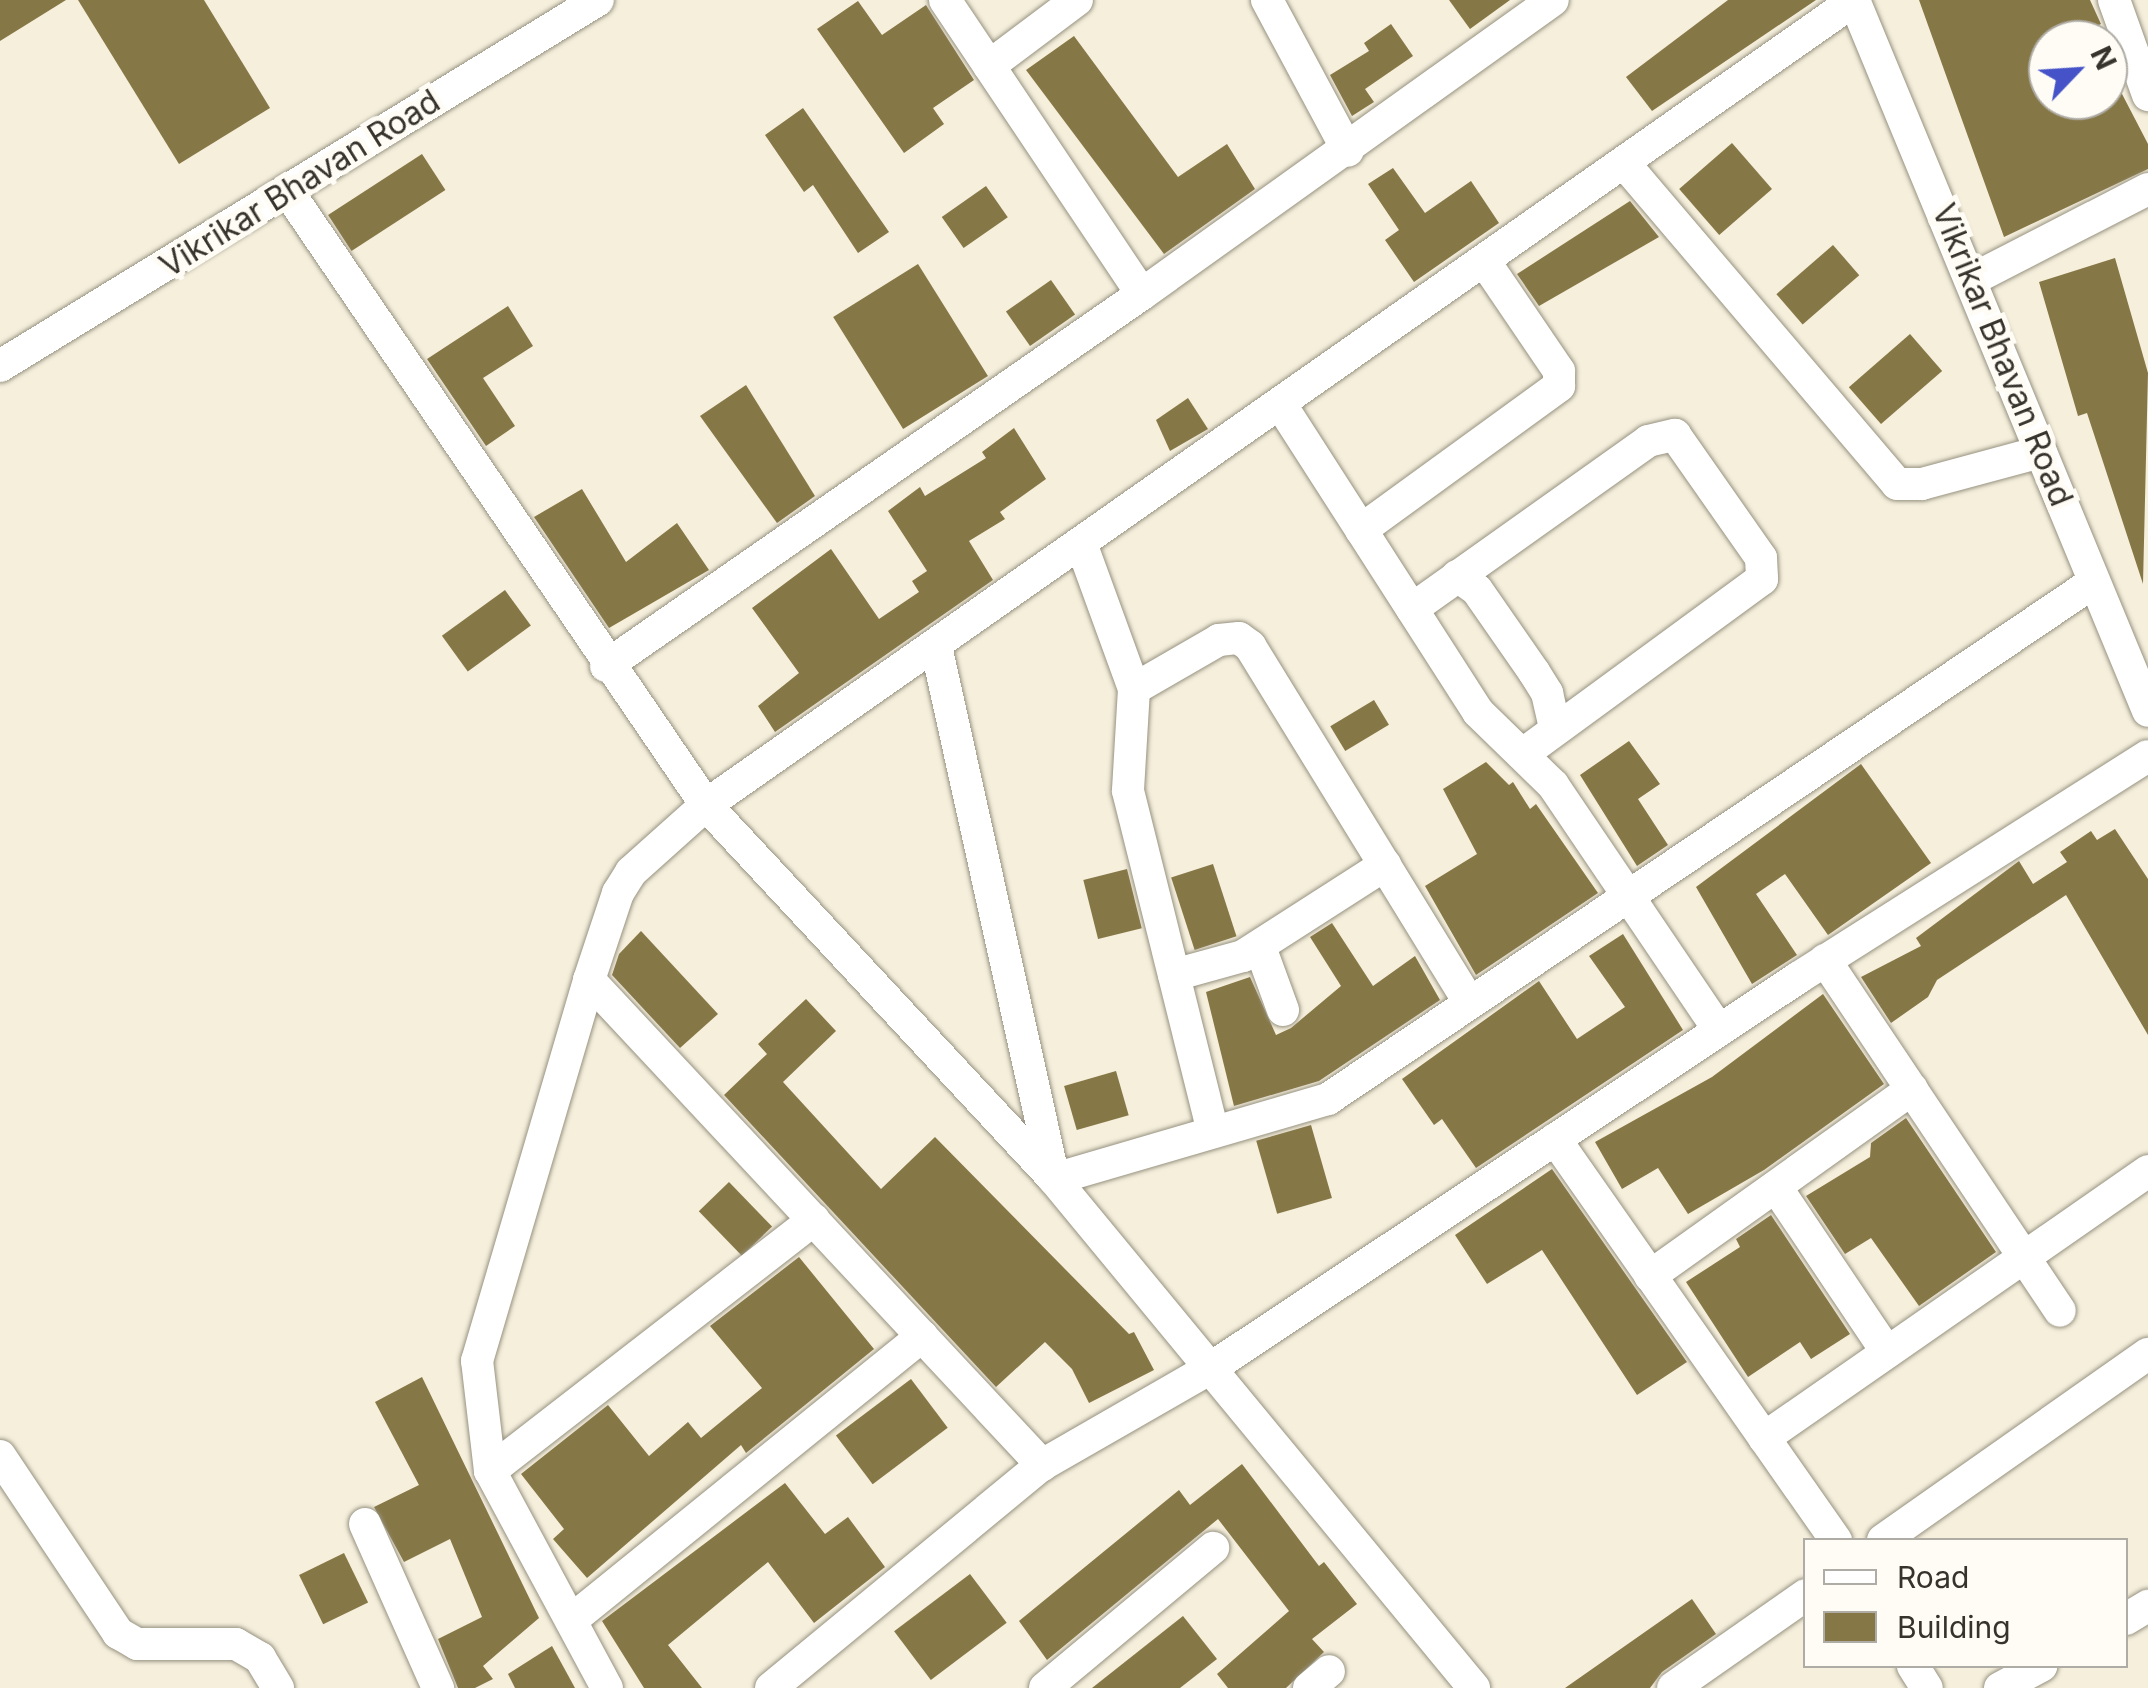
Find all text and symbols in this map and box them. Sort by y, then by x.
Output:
north arrow [2028,20,2128,120]
text: N [2083,41,2123,75]
street label: Vikrikar Bhavan Road [153,82,447,286]
street label: Vikrikar Bhavan Road [1924,198,2080,512]
legend [1803,1538,2128,1668]
text: Road [1897,1559,1969,1595]
text: Building [1897,1609,2011,1645]

